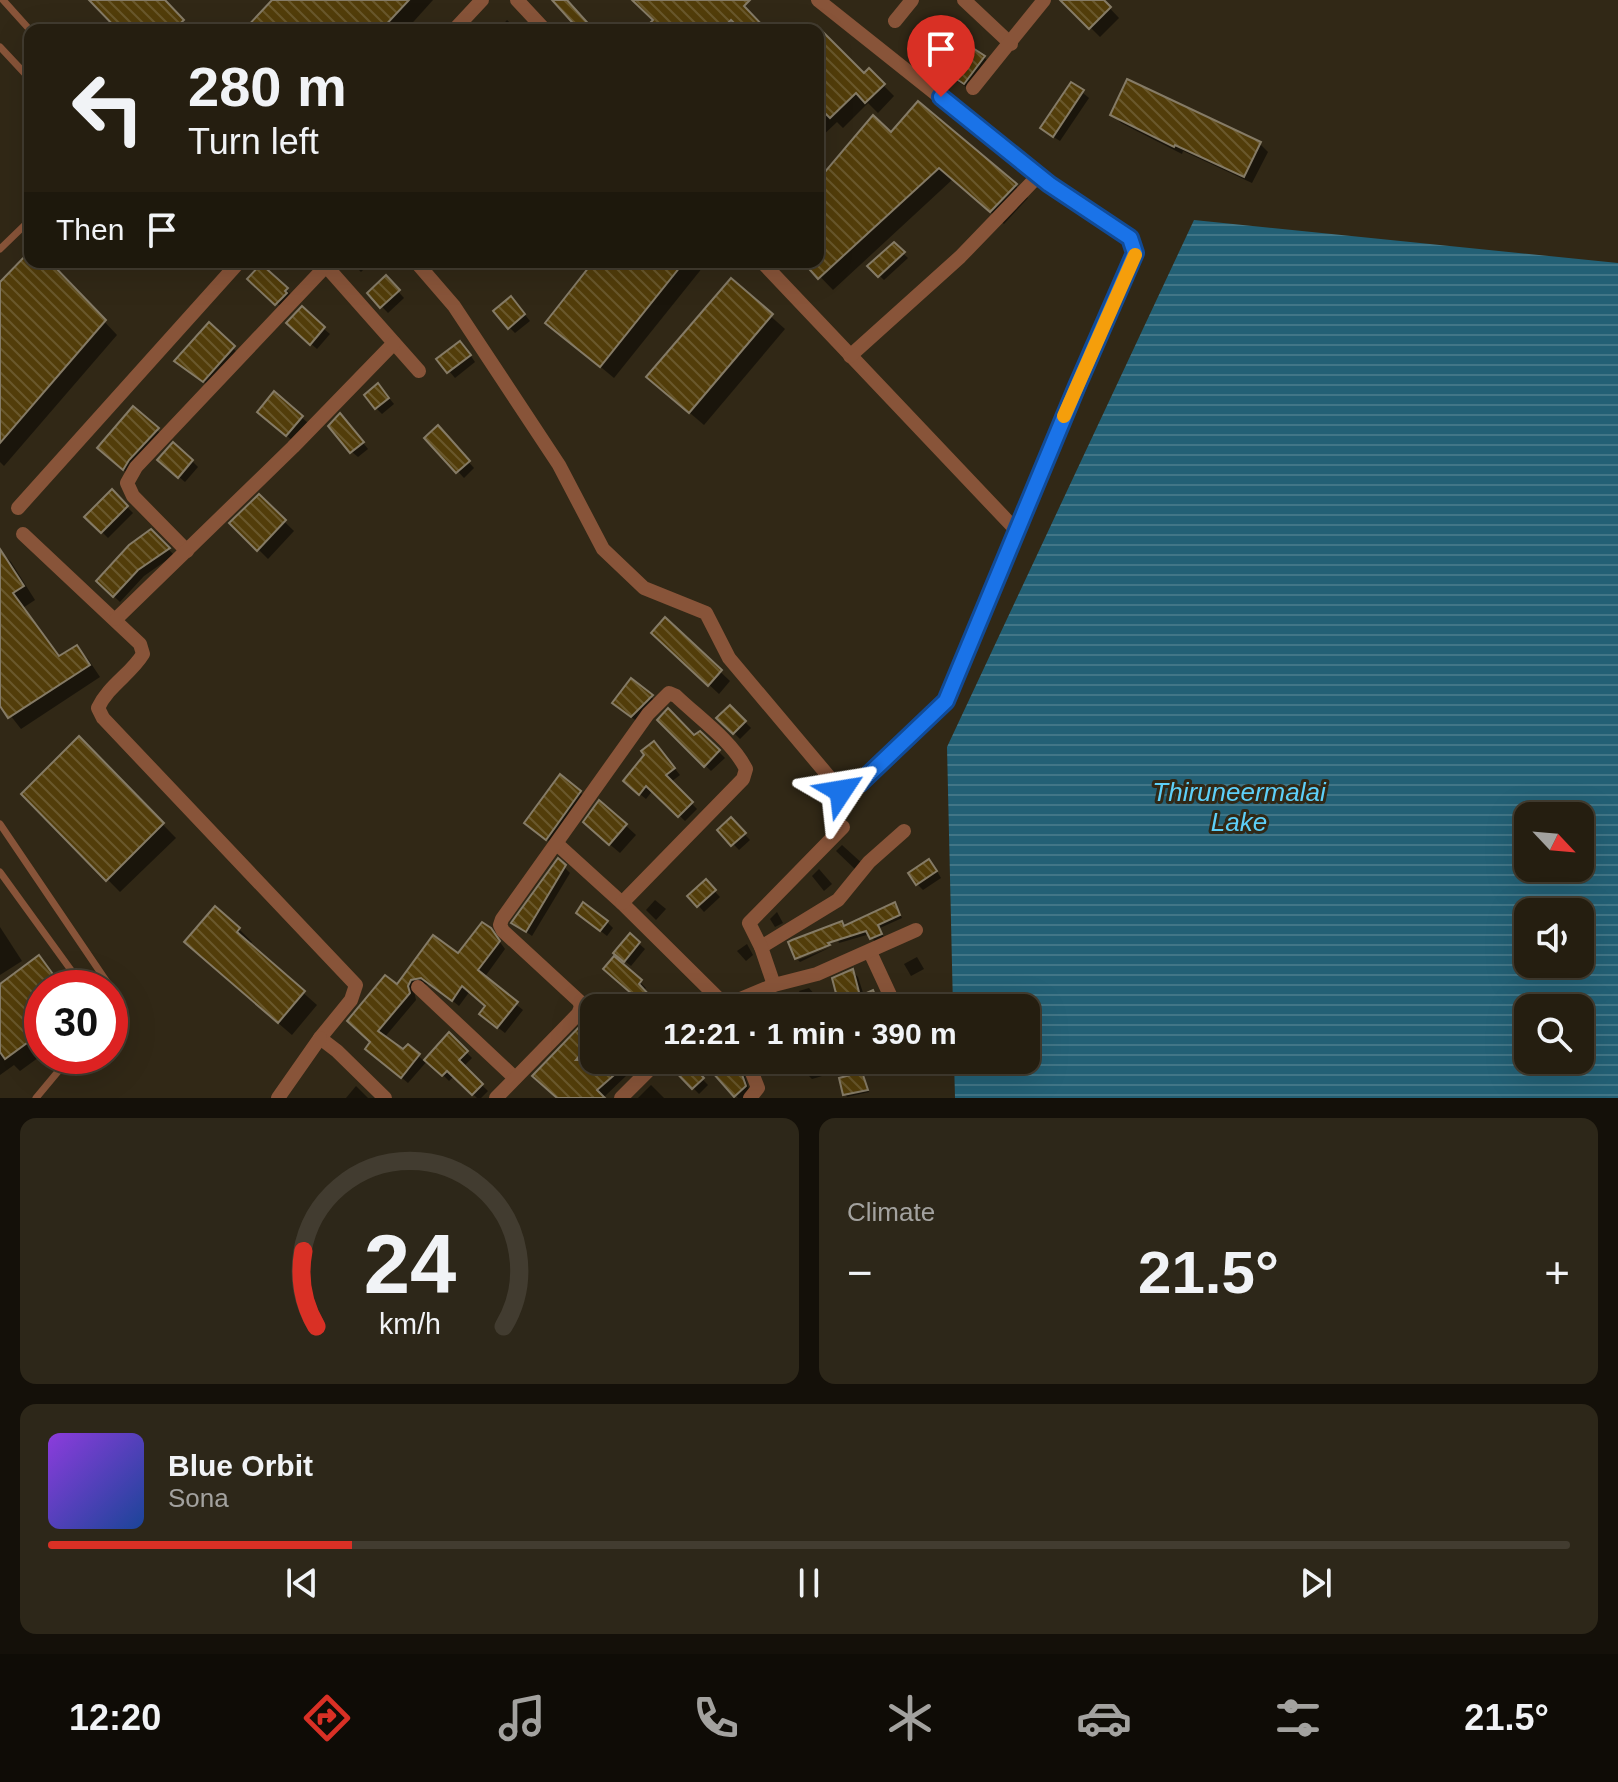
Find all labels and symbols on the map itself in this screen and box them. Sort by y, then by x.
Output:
pin [907,15,975,97]
position arrow [799,749,883,833]
water label: Thiruneermalai Lake [1152,777,1327,837]
north arrow [1514,802,1594,882]
speed limit sign: 30 [24,970,128,1074]

